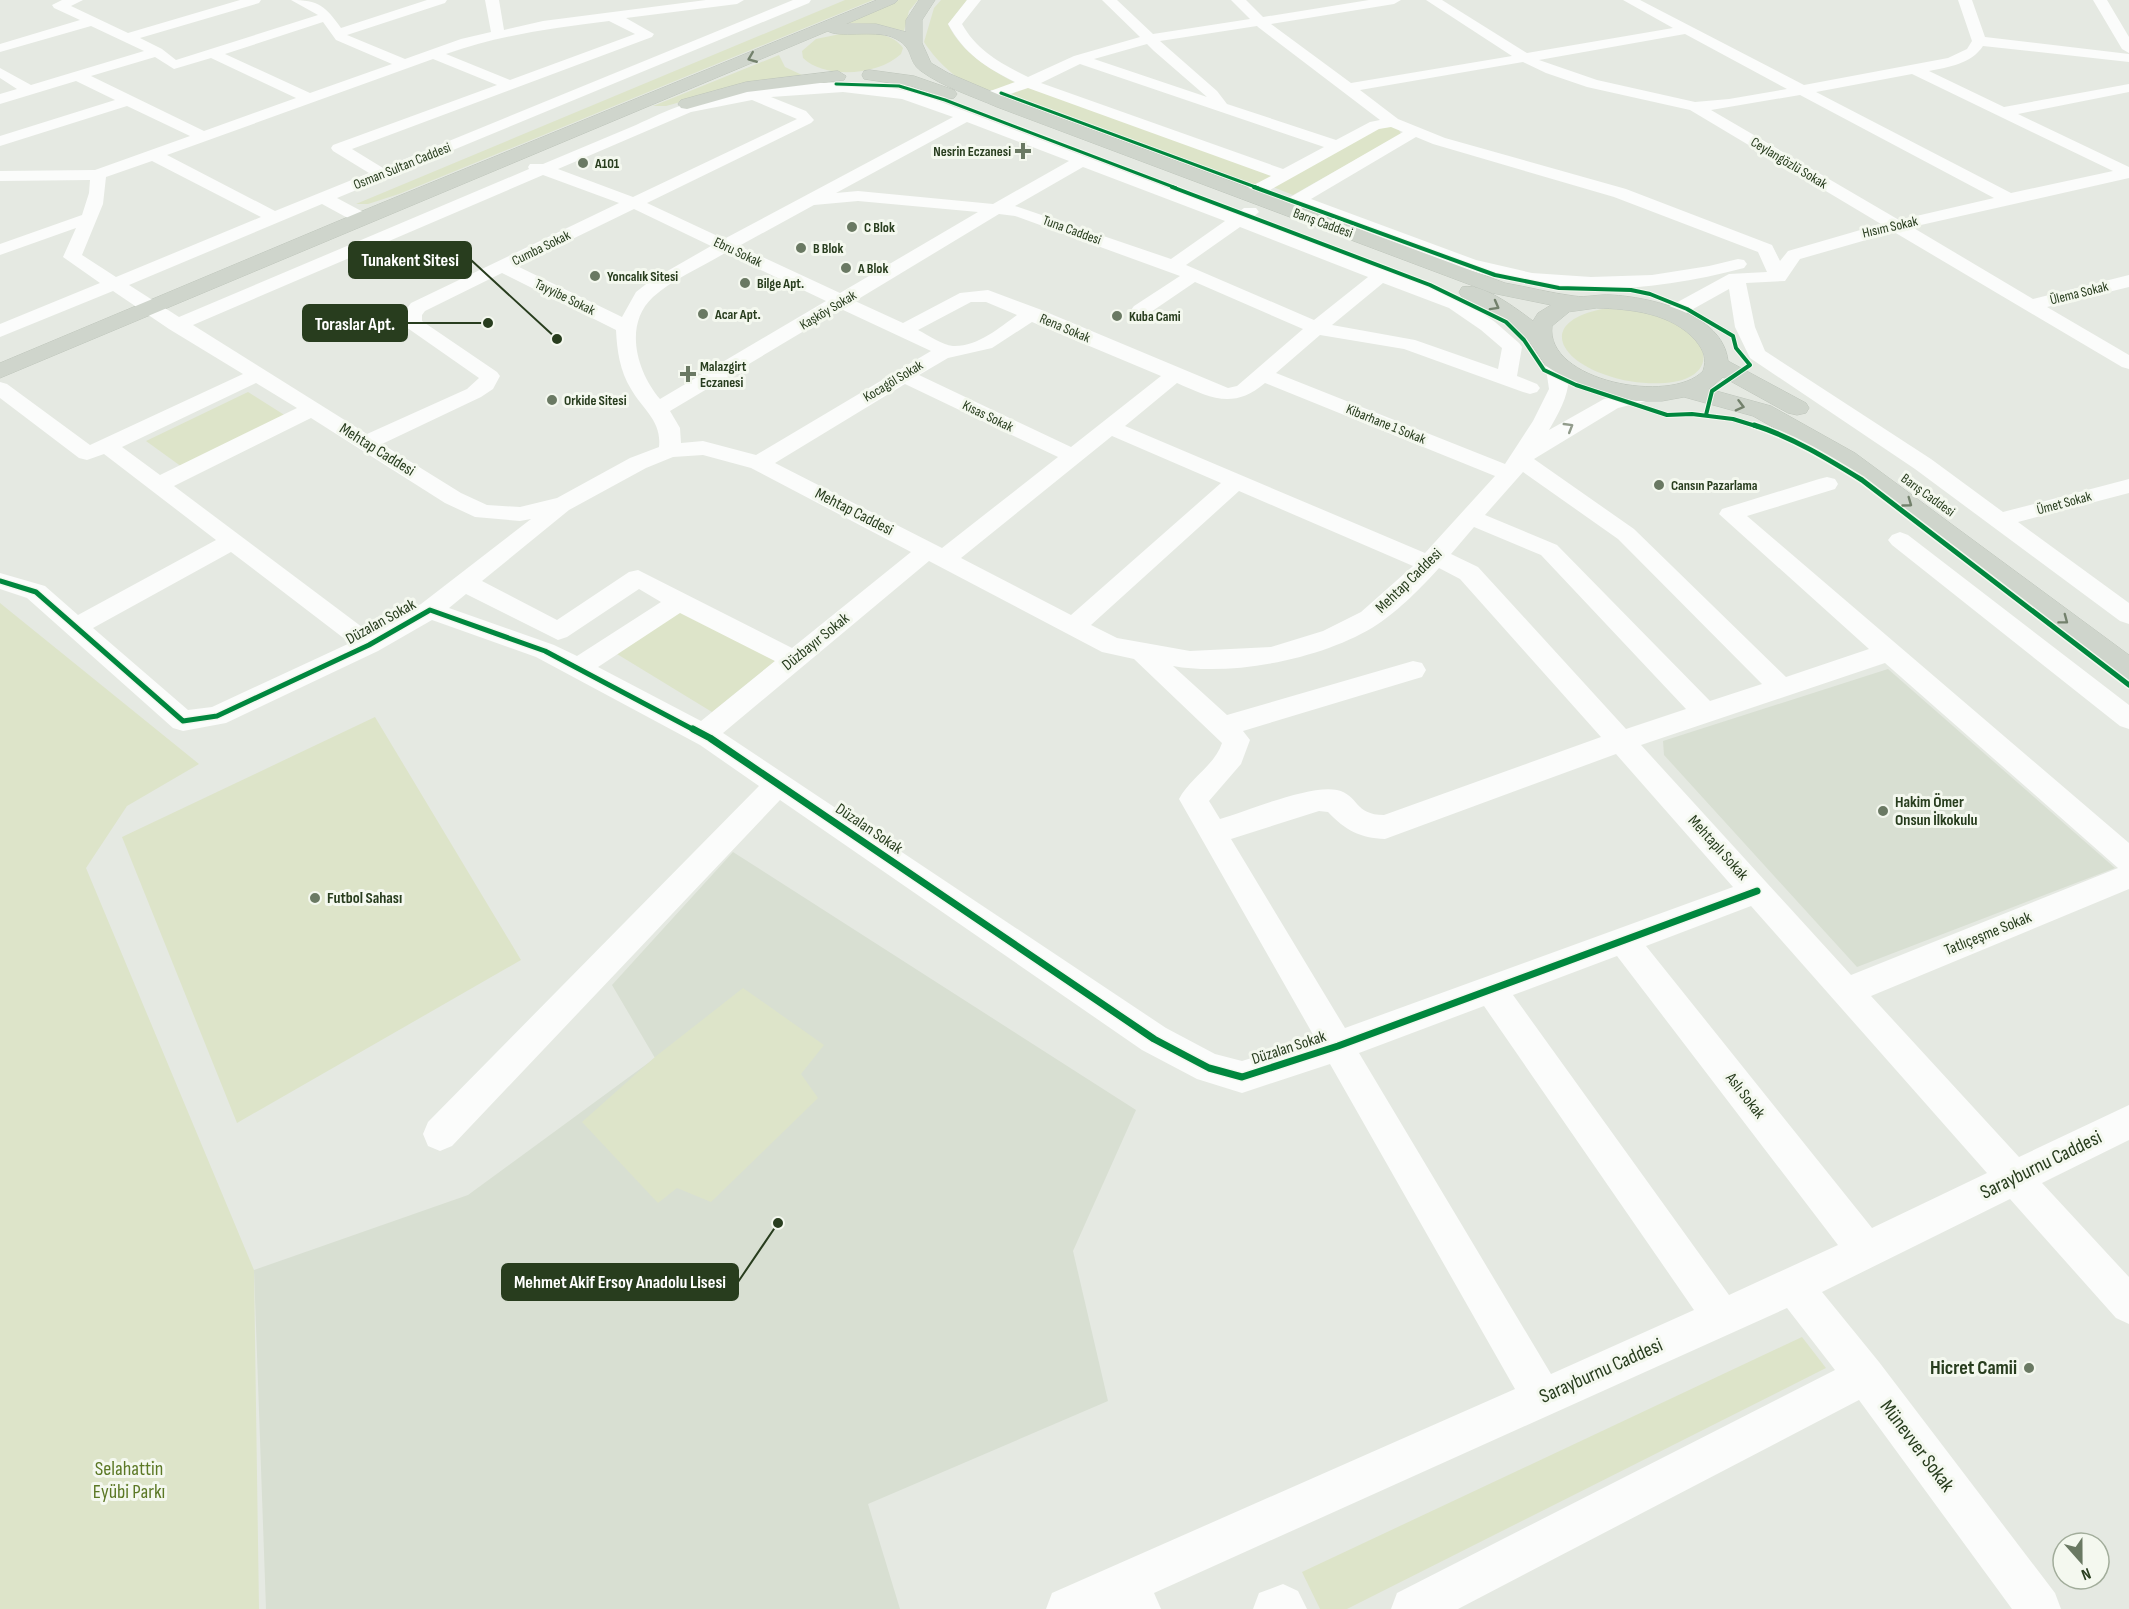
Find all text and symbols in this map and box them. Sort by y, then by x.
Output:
one-way arrow [748,51,759,63]
street label: Ceylangözlü Sokak [1748,133,1831,193]
street label: Osman Sultan Caddesi [351,139,453,193]
place label: Nesrin Eczanesi [933,143,1011,160]
marker: Nesrin Eczanesi [1016,144,1030,158]
place label: A101 [594,155,620,172]
marker: A101 [576,156,590,170]
street label: Barış Caddesi [1291,204,1355,242]
street label: Tuna Caddesi [1040,212,1104,248]
street label: Hısım Sokak [1861,212,1920,242]
place label: C Blok [864,219,895,236]
marker: C Blok [845,220,859,234]
street label: Cumba Sokak [509,226,574,269]
street label: Ebru Sokak [711,233,766,271]
place label: B Blok [813,240,843,257]
marker: B Blok [794,241,808,255]
callout: Tunakent Sitesi [349,242,471,278]
text: Tunakent Sitesi [361,250,459,271]
place label: A Blok [857,260,888,277]
marker: A Blok [839,261,853,275]
place label: Yoncalık Sitesi [607,268,678,285]
marker: Yoncalık Sitesi [588,269,602,283]
street label: Tayyibe Sokak [532,275,599,319]
place label: Bilge Apt. [757,275,804,292]
marker: Bilge Apt. [738,276,752,290]
street label: Ülema Sokak [2048,277,2111,308]
street label: Kaşköy Sokak [797,286,860,334]
one-way arrow [1489,298,1499,310]
callout: Toraslar Apt. [303,305,407,341]
place label: Acar Apt. [714,306,761,323]
marker: Acar Apt. [696,307,710,321]
place label: Kuba Cami [1129,308,1181,325]
marker: Kuba Cami [1110,309,1124,323]
street label: Rena Sokak [1037,310,1094,347]
text: Toraslar Apt. [315,314,395,335]
street label: Kocagöl Sokak [860,356,927,405]
place label: Malazgirt Eczanesi [700,358,747,391]
marker: Malazgirt Eczanesi [681,367,695,381]
place label: Orkide Sitesi [564,392,627,409]
marker: Orkide Sitesi [545,393,559,407]
street label: Kısas Sokak [960,396,1017,436]
one-way arrow [1735,398,1745,411]
street label: Kibarhane 1 Sokak [1344,400,1429,448]
street label: Mehtap Caddesi [336,419,418,481]
one-way arrow [1563,423,1573,435]
street label: Barış Caddesi [1898,470,1958,520]
place label: Cansın Pazarlama [1671,477,1758,494]
marker: Cansın Pazarlama [1652,478,1666,492]
street label: Mehtap Caddesi [812,484,896,540]
street label: Ümet Sokak [2035,487,2094,518]
one-way arrow [1901,496,1912,507]
street label: Mehtap Caddesi [1372,545,1446,617]
street label: Düzalan Sokak [343,595,419,649]
street label: Düzbayır Sokak [778,609,854,675]
one-way arrow [2057,613,2068,624]
place label: Hakim Ömer Onsun İlkokulu [1895,793,1977,830]
street label: Düzalan Sokak [832,800,906,858]
marker: Hakim Ömer Onsun İlkokulu [1876,804,1890,818]
street label: Mehtaplı Sokak [1684,812,1752,884]
place label: Futbol Sahası [327,889,402,908]
marker: Futbol Sahası [308,891,322,905]
street label: Tatlıçeşme Sokak [1942,908,2034,960]
street label: Düzalan Sokak [1250,1027,1328,1069]
street label: Aslı Sokak [1721,1068,1769,1123]
street label: Sarayburnu Caddesi [1976,1125,2106,1205]
callout: Mehmet Akif Ersoy Anadolu Lisesi [502,1264,738,1300]
text: Mehmet Akif Ersoy Anadolu Lisesi [514,1272,726,1293]
street label: Sarayburnu Caddesi [1536,1333,1666,1409]
place label: Hicret Camii [1930,1356,2017,1380]
marker: Hicret Camii [2022,1361,2036,1375]
street label: Münevver Sokak [1875,1395,1960,1497]
park label: Selahattin Eyübi Parkı [93,1457,165,1504]
north arrow [2051,1531,2111,1591]
text: N [2078,1563,2093,1584]

